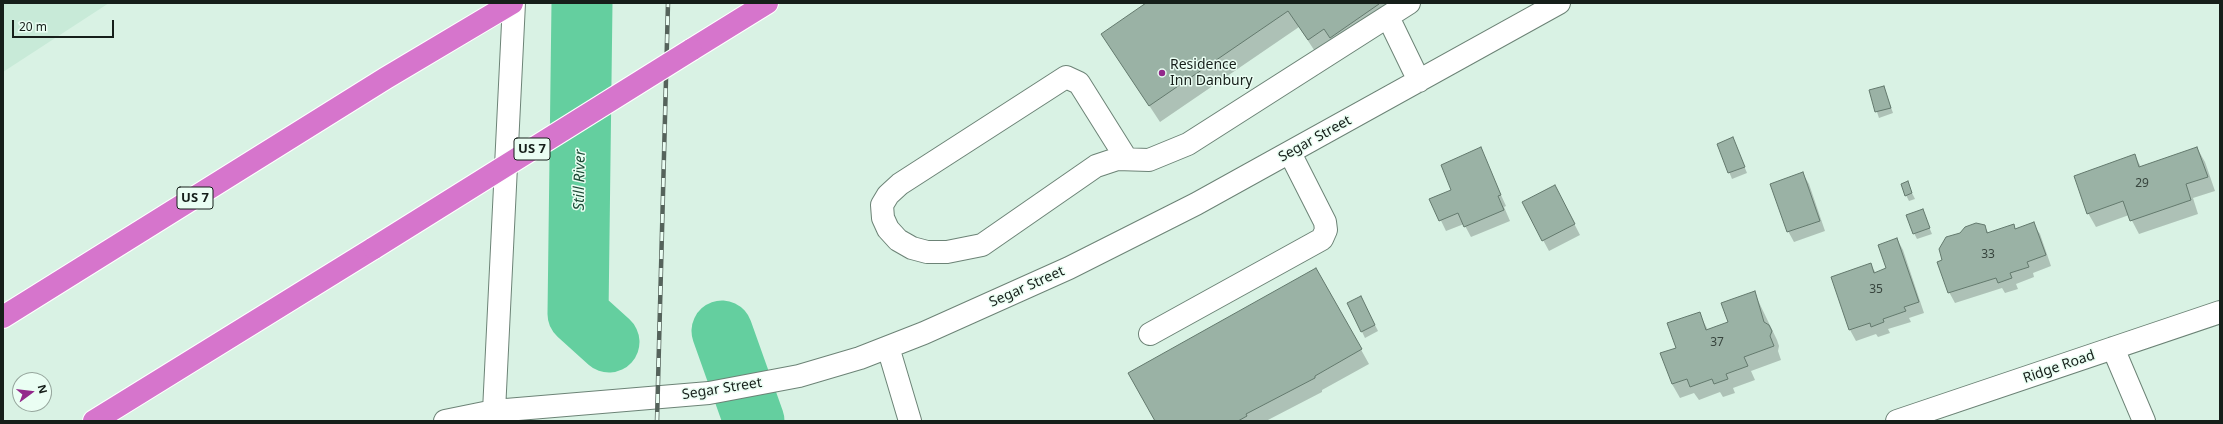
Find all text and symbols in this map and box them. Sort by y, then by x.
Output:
scale bar [14,12,116,38]
text: 20 m [19,18,47,35]
place label: Residence Inn Danbury [1170,57,1253,90]
marker: Residence Inn Danbury [1157,68,1167,78]
street label: Segar Street [1276,112,1354,166]
road number: US 7 [514,138,550,160]
water label: Still River [570,149,590,211]
house number: 29 [2135,177,2149,191]
road number: US 7 [177,187,213,209]
house number: 33 [1981,248,1995,262]
street label: Segar Street [987,263,1067,311]
house number: 35 [1869,283,1883,297]
house number: 37 [1710,336,1724,350]
street label: Ridge Road [2021,347,2097,387]
north arrow [12,372,52,412]
street label: Segar Street [681,374,763,404]
text: N [35,383,52,395]

